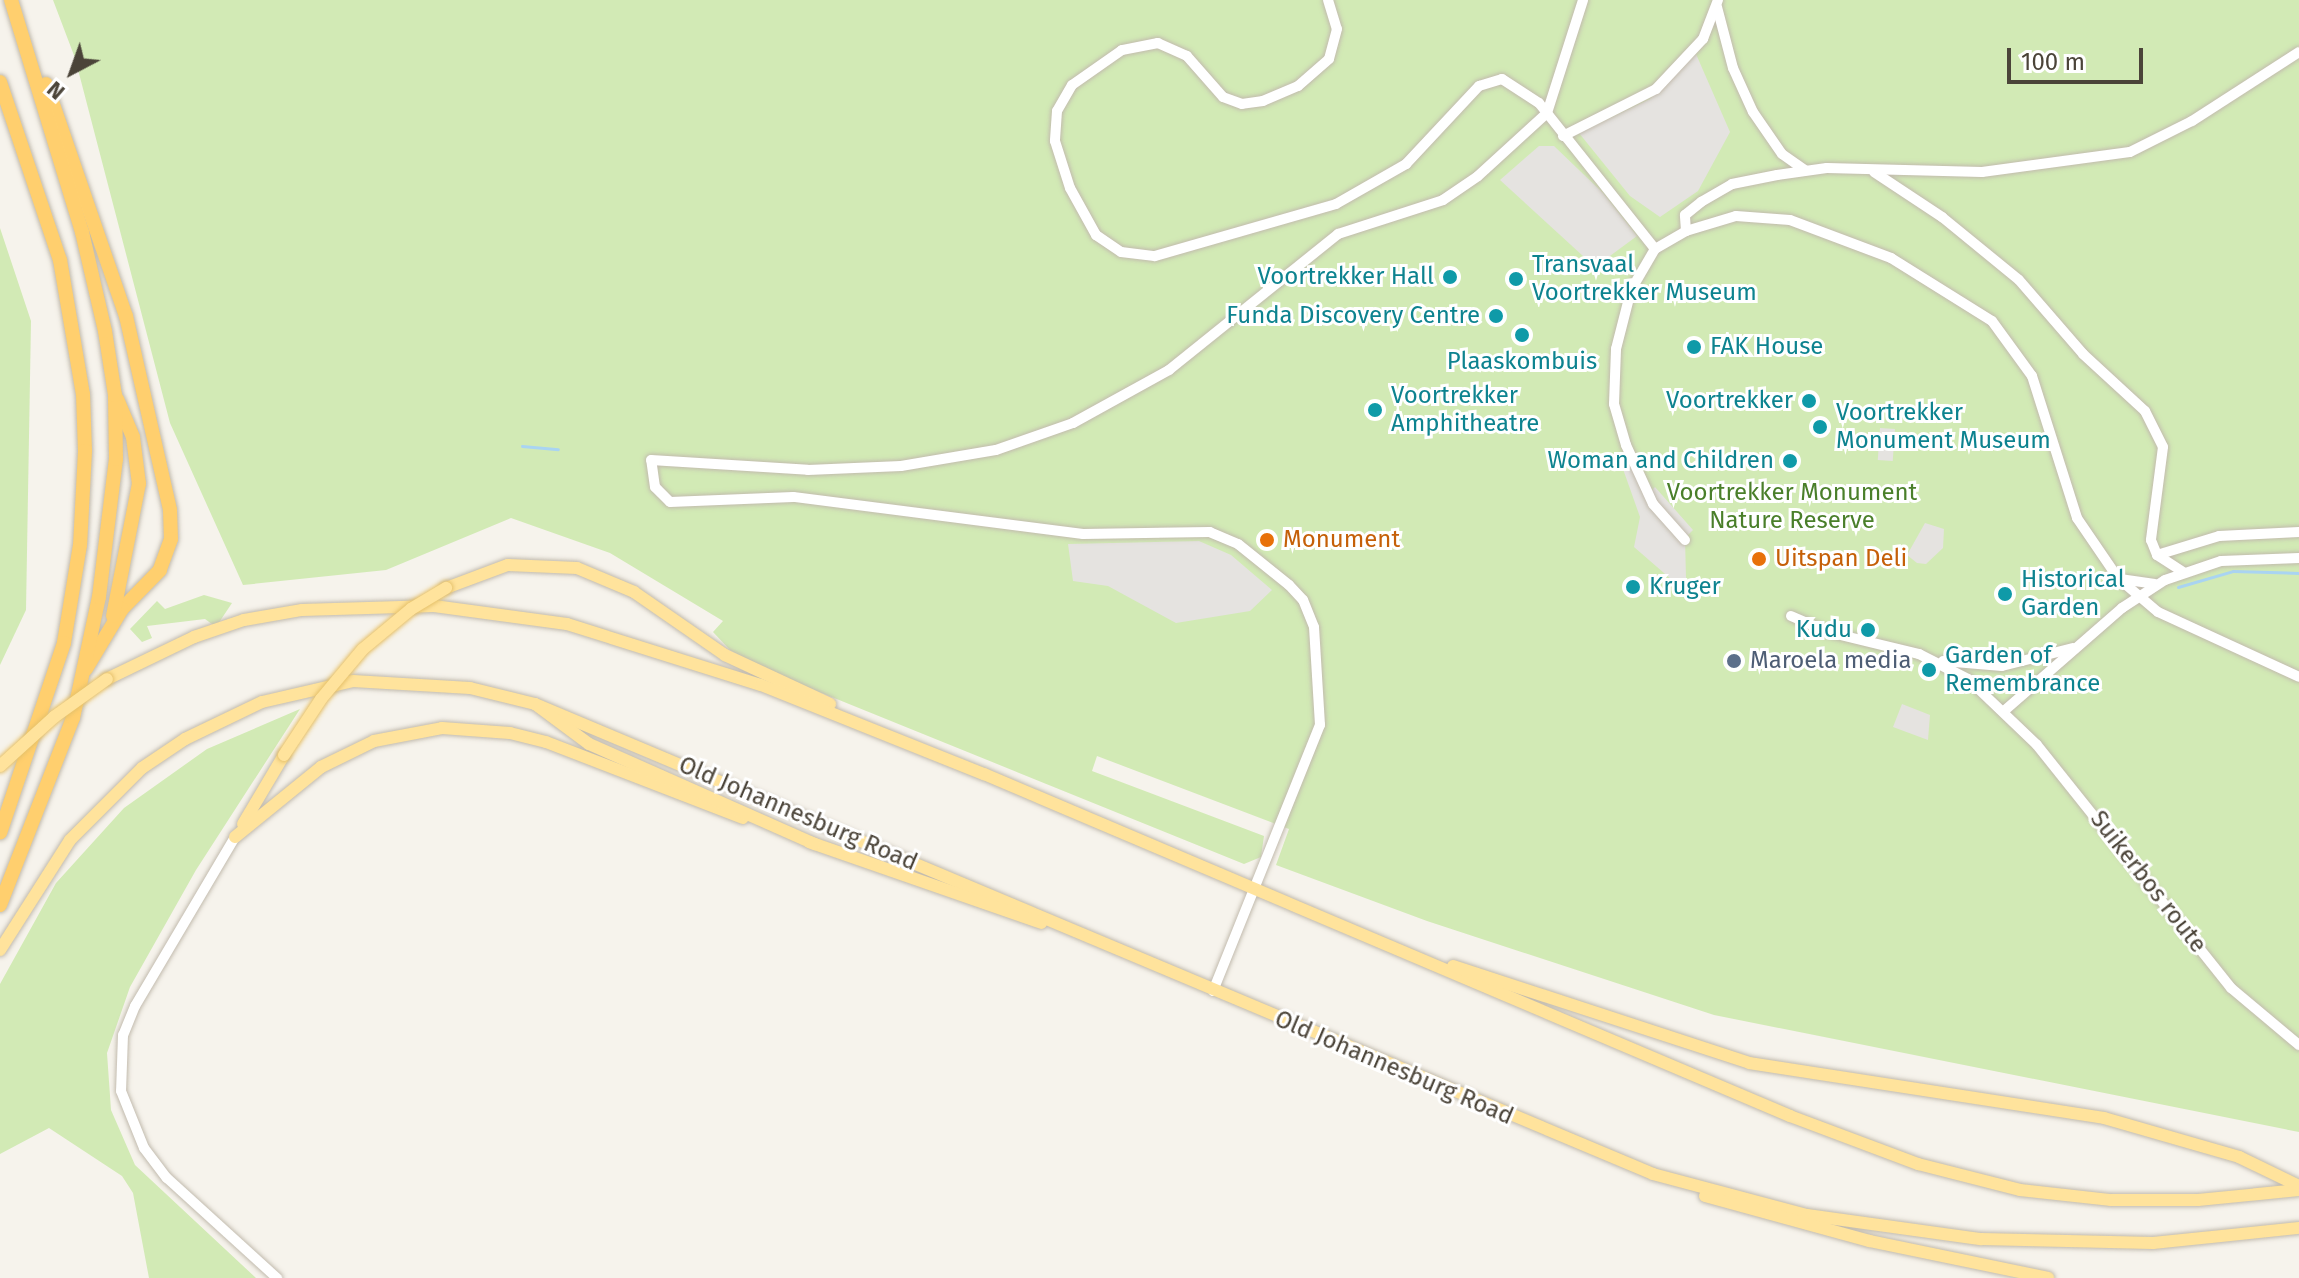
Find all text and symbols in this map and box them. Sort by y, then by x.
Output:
north arrow [32,32,112,112]
scale bar [2011,32,2147,82]
text: 100 m [2021,48,2085,76]
text: N [42,76,70,105]
place label: Transvaal Voortrekker Museum [1532,251,1757,307]
place label: Voortrekker Hall [1257,263,1434,291]
marker: Voortrekker Hall [1441,268,1459,286]
marker: Transvaal Voortrekker Museum [1507,270,1525,288]
place label: Funda Discovery Centre [1226,302,1480,330]
marker: Funda Discovery Centre [1487,307,1505,325]
marker: Plaaskombuis [1513,326,1531,344]
place label: FAK House [1710,333,1823,361]
marker: FAK House [1685,338,1703,356]
place label: Plaaskombuis [1447,348,1597,376]
place label: Voortrekker Amphitheatre [1391,382,1539,438]
place label: Voortrekker [1666,387,1793,415]
marker: Voortrekker [1800,392,1818,410]
place label: Voortrekker Monument Museum [1836,399,2051,455]
marker: Voortrekker Amphitheatre [1366,401,1384,419]
marker: Voortrekker Monument Museum [1811,418,1829,436]
place label: Woman and Children [1548,447,1774,475]
marker: Woman and Children [1781,452,1799,470]
park label: Voortrekker Monument Nature Reserve [1667,479,1917,535]
place label: Monument [1283,526,1400,554]
marker: Monument [1258,531,1276,549]
place label: Uitspan Deli [1775,545,1907,573]
marker: Uitspan Deli [1750,550,1768,568]
place label: Historical Garden [2021,566,2125,622]
place label: Kruger [1649,573,1721,601]
marker: Kruger [1624,578,1642,596]
marker: Historical Garden [1996,585,2014,603]
place label: Kudu [1796,616,1852,644]
marker: Kudu [1859,621,1877,639]
place label: Garden of Remembrance [1945,642,2100,698]
place label: Maroela media [1750,647,1912,675]
marker: Maroela media [1725,652,1743,670]
marker: Garden of Remembrance [1920,661,1938,679]
street label: Old Johannesburg Road [674,751,922,877]
street label: Suikerbos route [2084,805,2212,959]
street label: Old Johannesburg Road [1270,1005,1518,1131]

